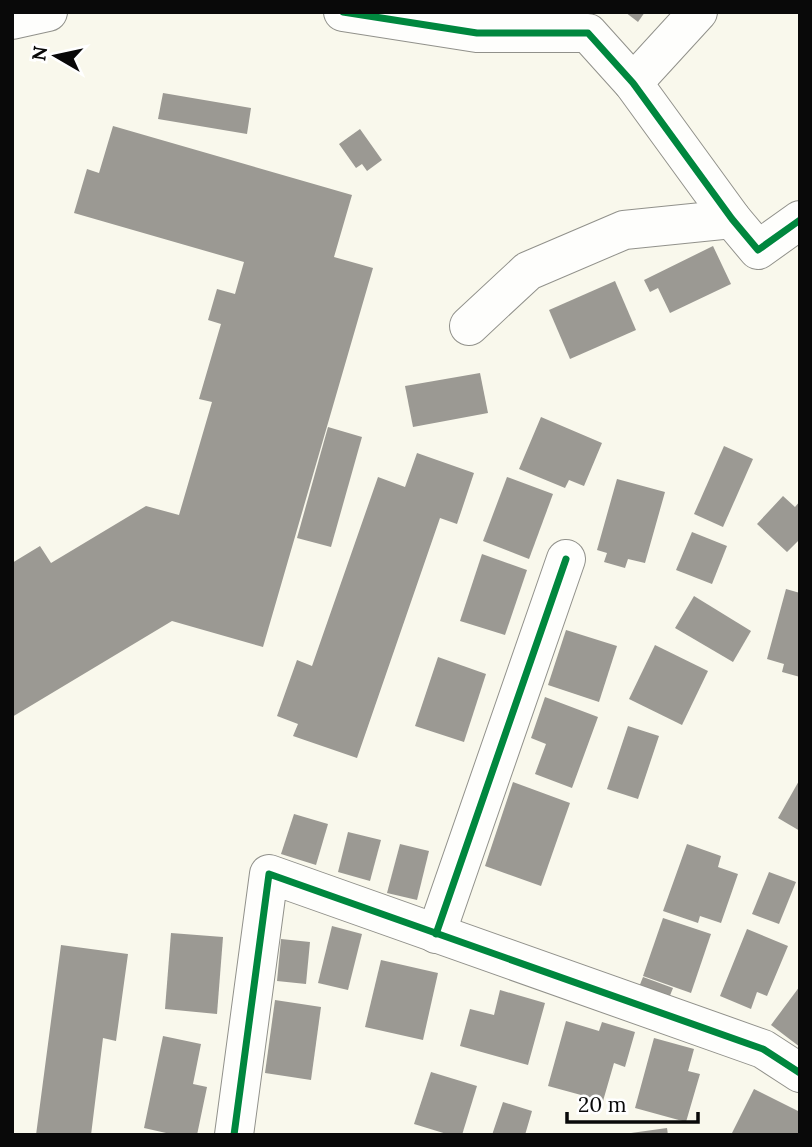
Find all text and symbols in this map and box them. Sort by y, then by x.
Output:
north arrow [21,21,91,91]
text: N [26,44,52,62]
scale bar [567,1080,698,1124]
text: 20 m [578,1091,627,1118]

